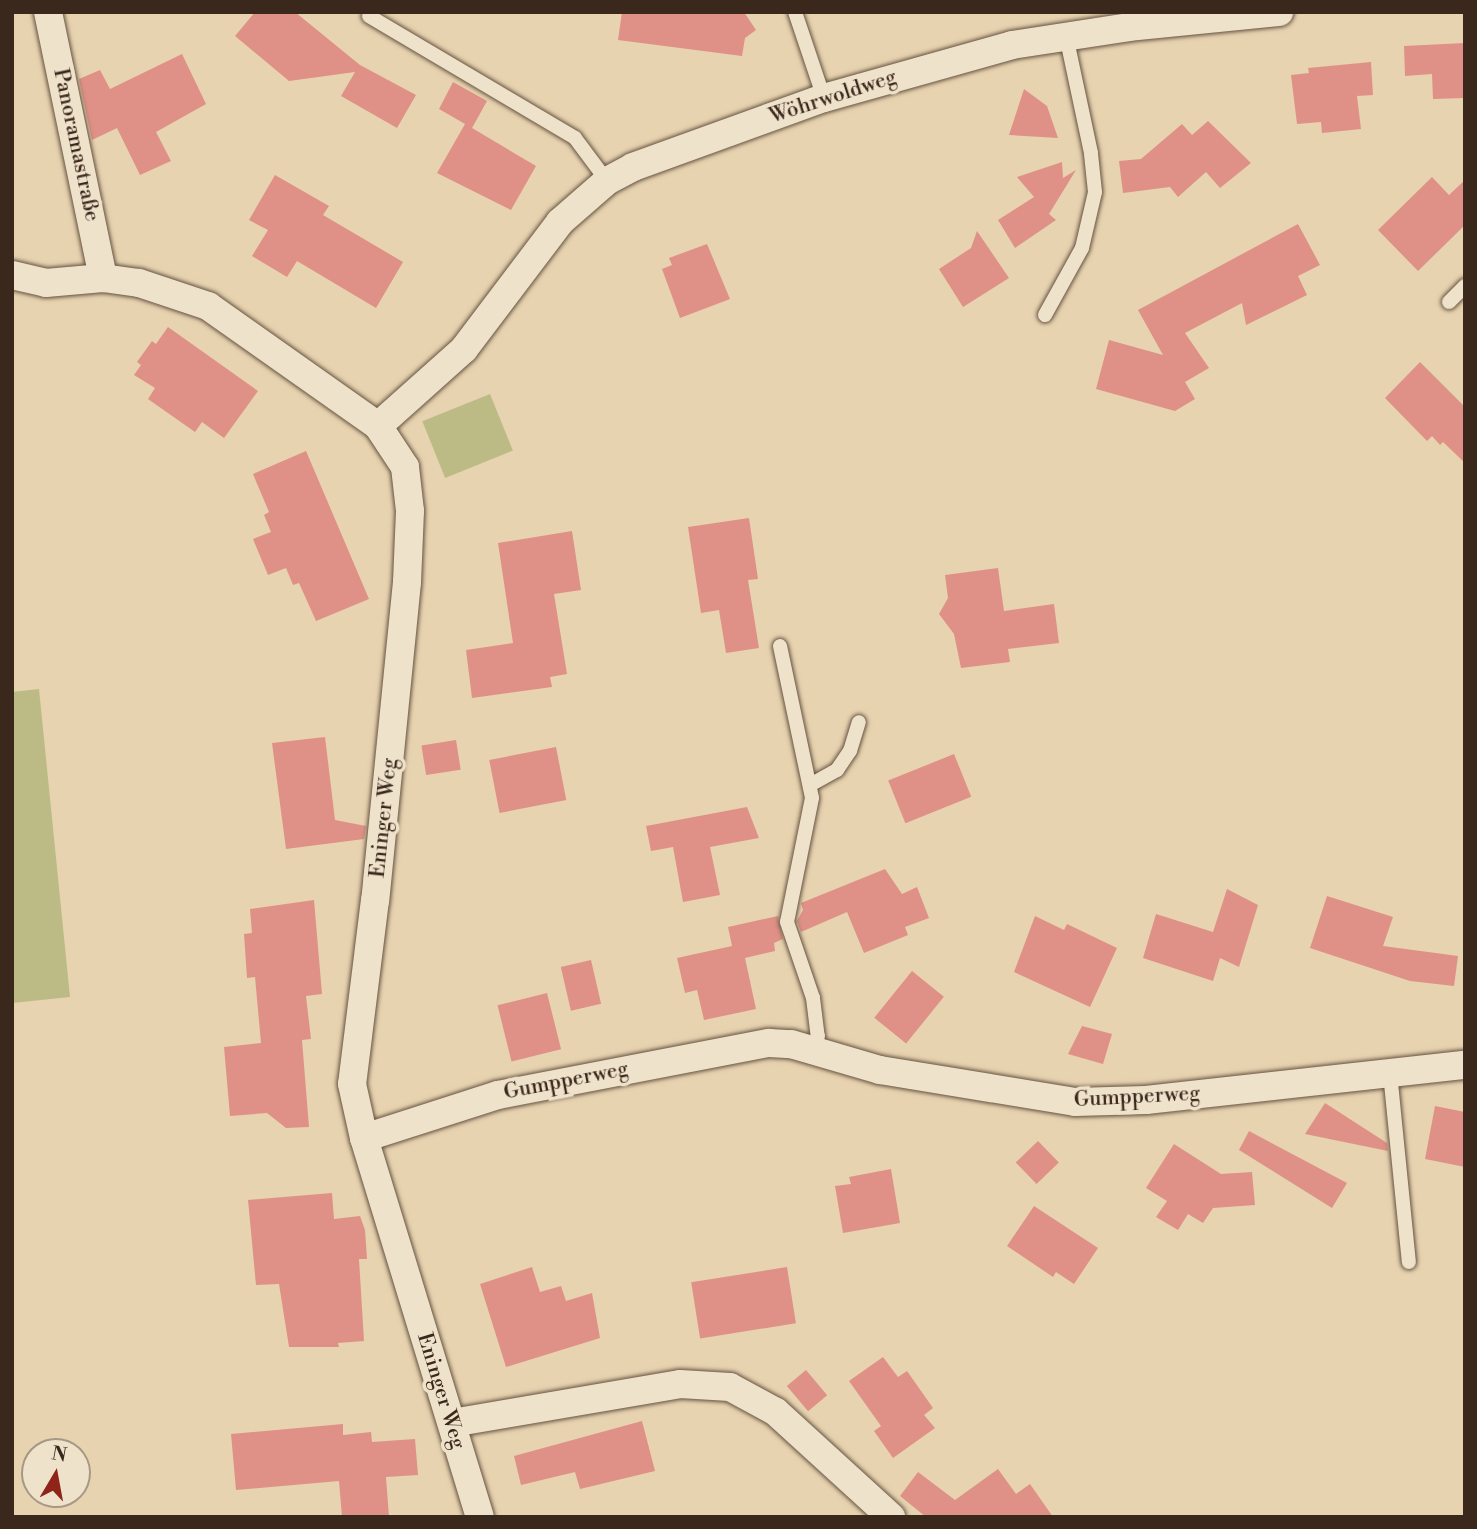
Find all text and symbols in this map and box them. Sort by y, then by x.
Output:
street label: Wöhrwoldweg [766,65,900,129]
street label: Panoramastraße [47,66,105,224]
street label: Eninger Weg [365,757,403,879]
street label: Gumpperweg [502,1057,630,1105]
street label: Gumpperweg [1073,1081,1201,1113]
street label: Eninger Weg [411,1330,471,1452]
north arrow [21,1438,91,1508]
text: N [50,1441,69,1467]

